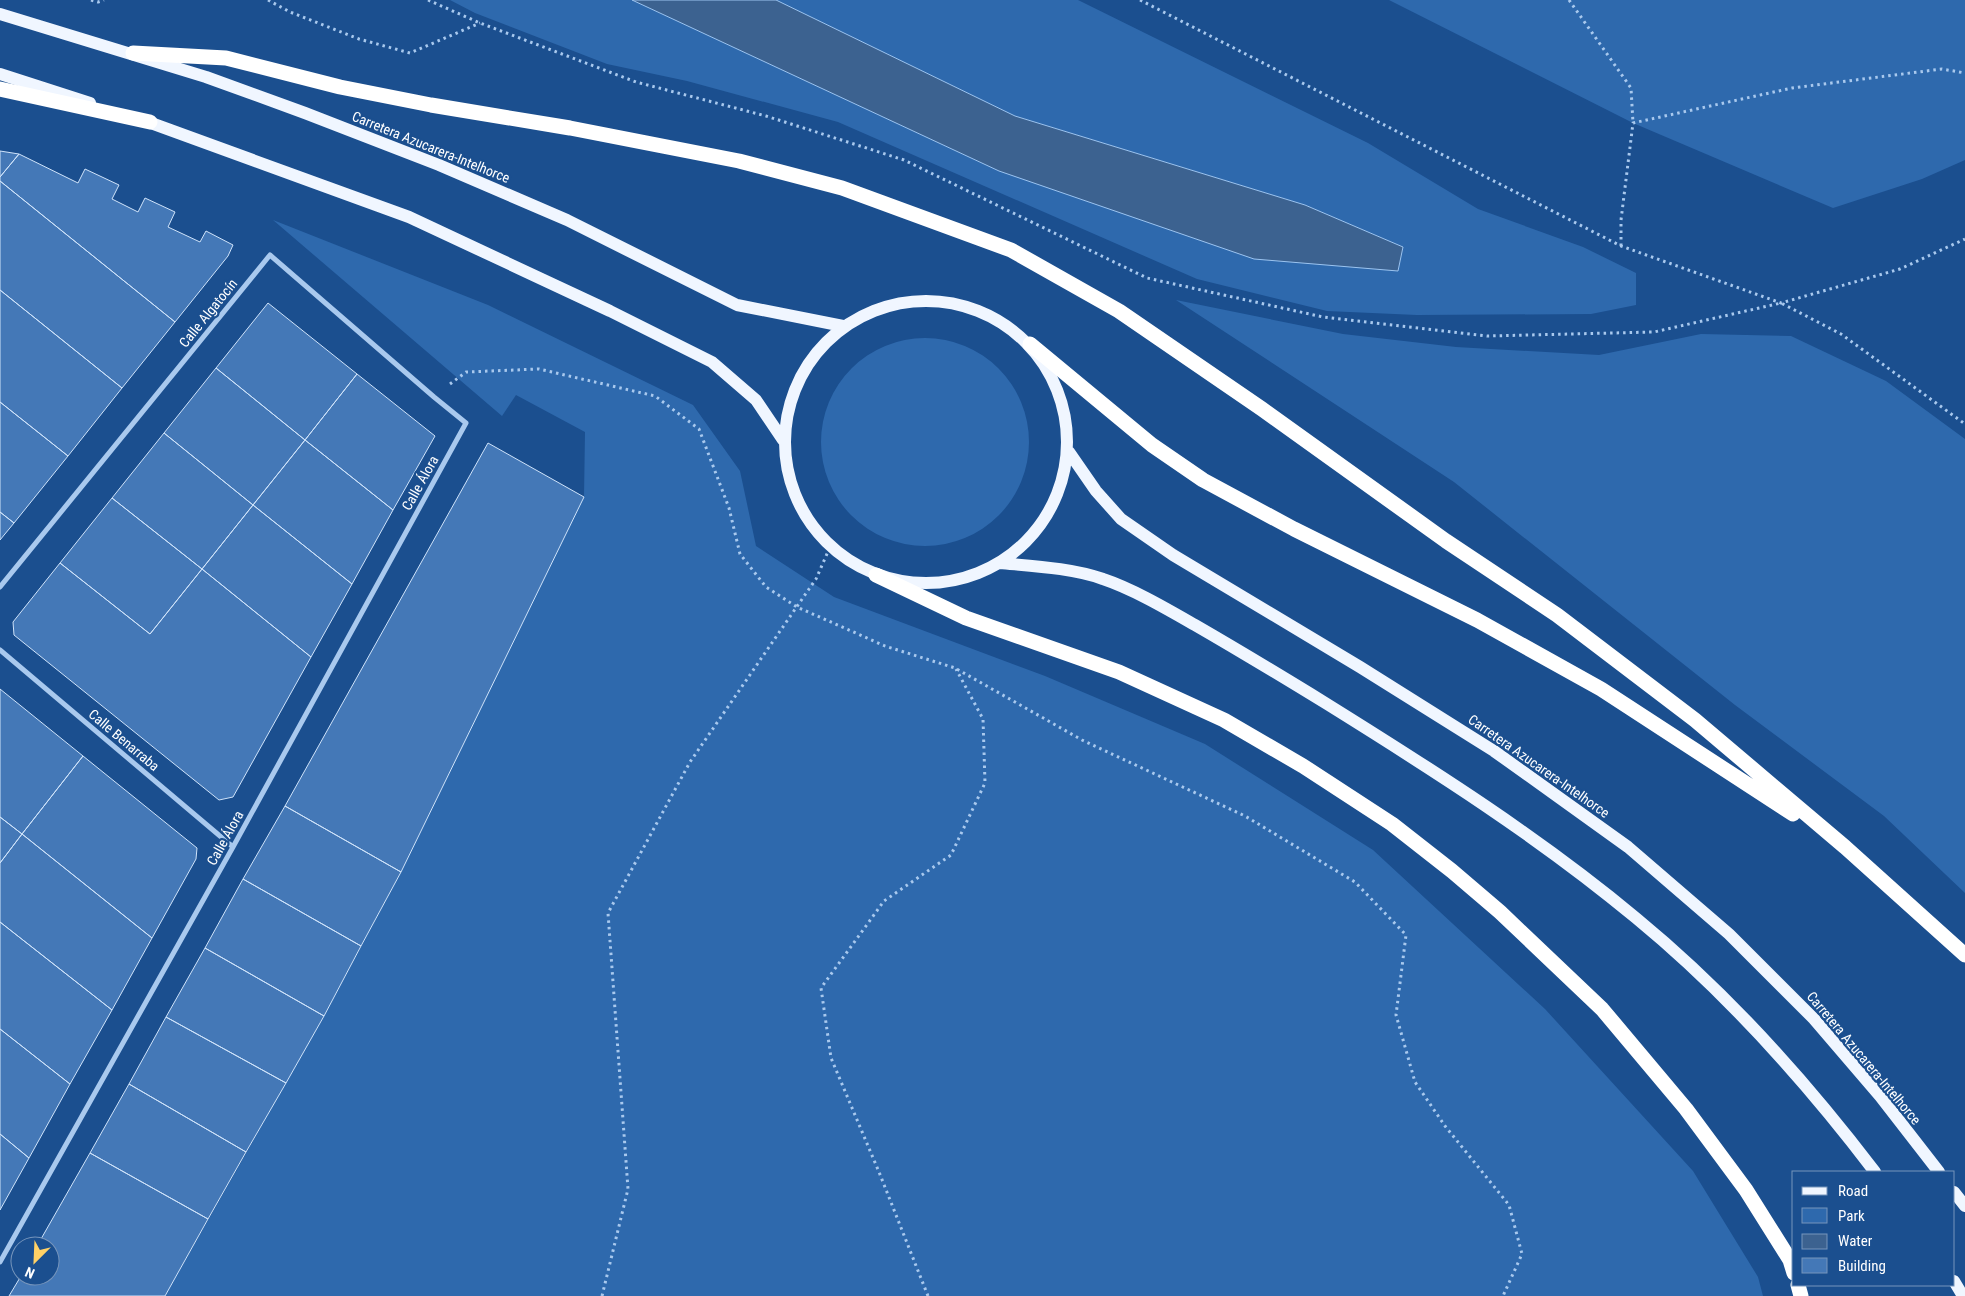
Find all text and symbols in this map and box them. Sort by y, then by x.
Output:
street label: Carretera Azucarera-Intelhorce [350,108,513,186]
street label: Calle Algatocín [176,276,240,350]
street label: Calle Álora [398,452,442,513]
street label: Calle Benarraba [85,706,163,774]
street label: Carretera Azucarera-Intelhorce [1465,711,1613,821]
street label: Calle Álora [203,807,247,868]
street label: Carretera Azucarera-Intelhorce [1804,988,1925,1128]
legend [1792,1171,1955,1286]
text: Road [1838,1182,1868,1200]
text: Park [1838,1207,1865,1225]
text: Water [1838,1232,1873,1250]
north arrow [10,1236,60,1286]
text: Building [1838,1257,1886,1275]
text: N [23,1264,37,1282]

